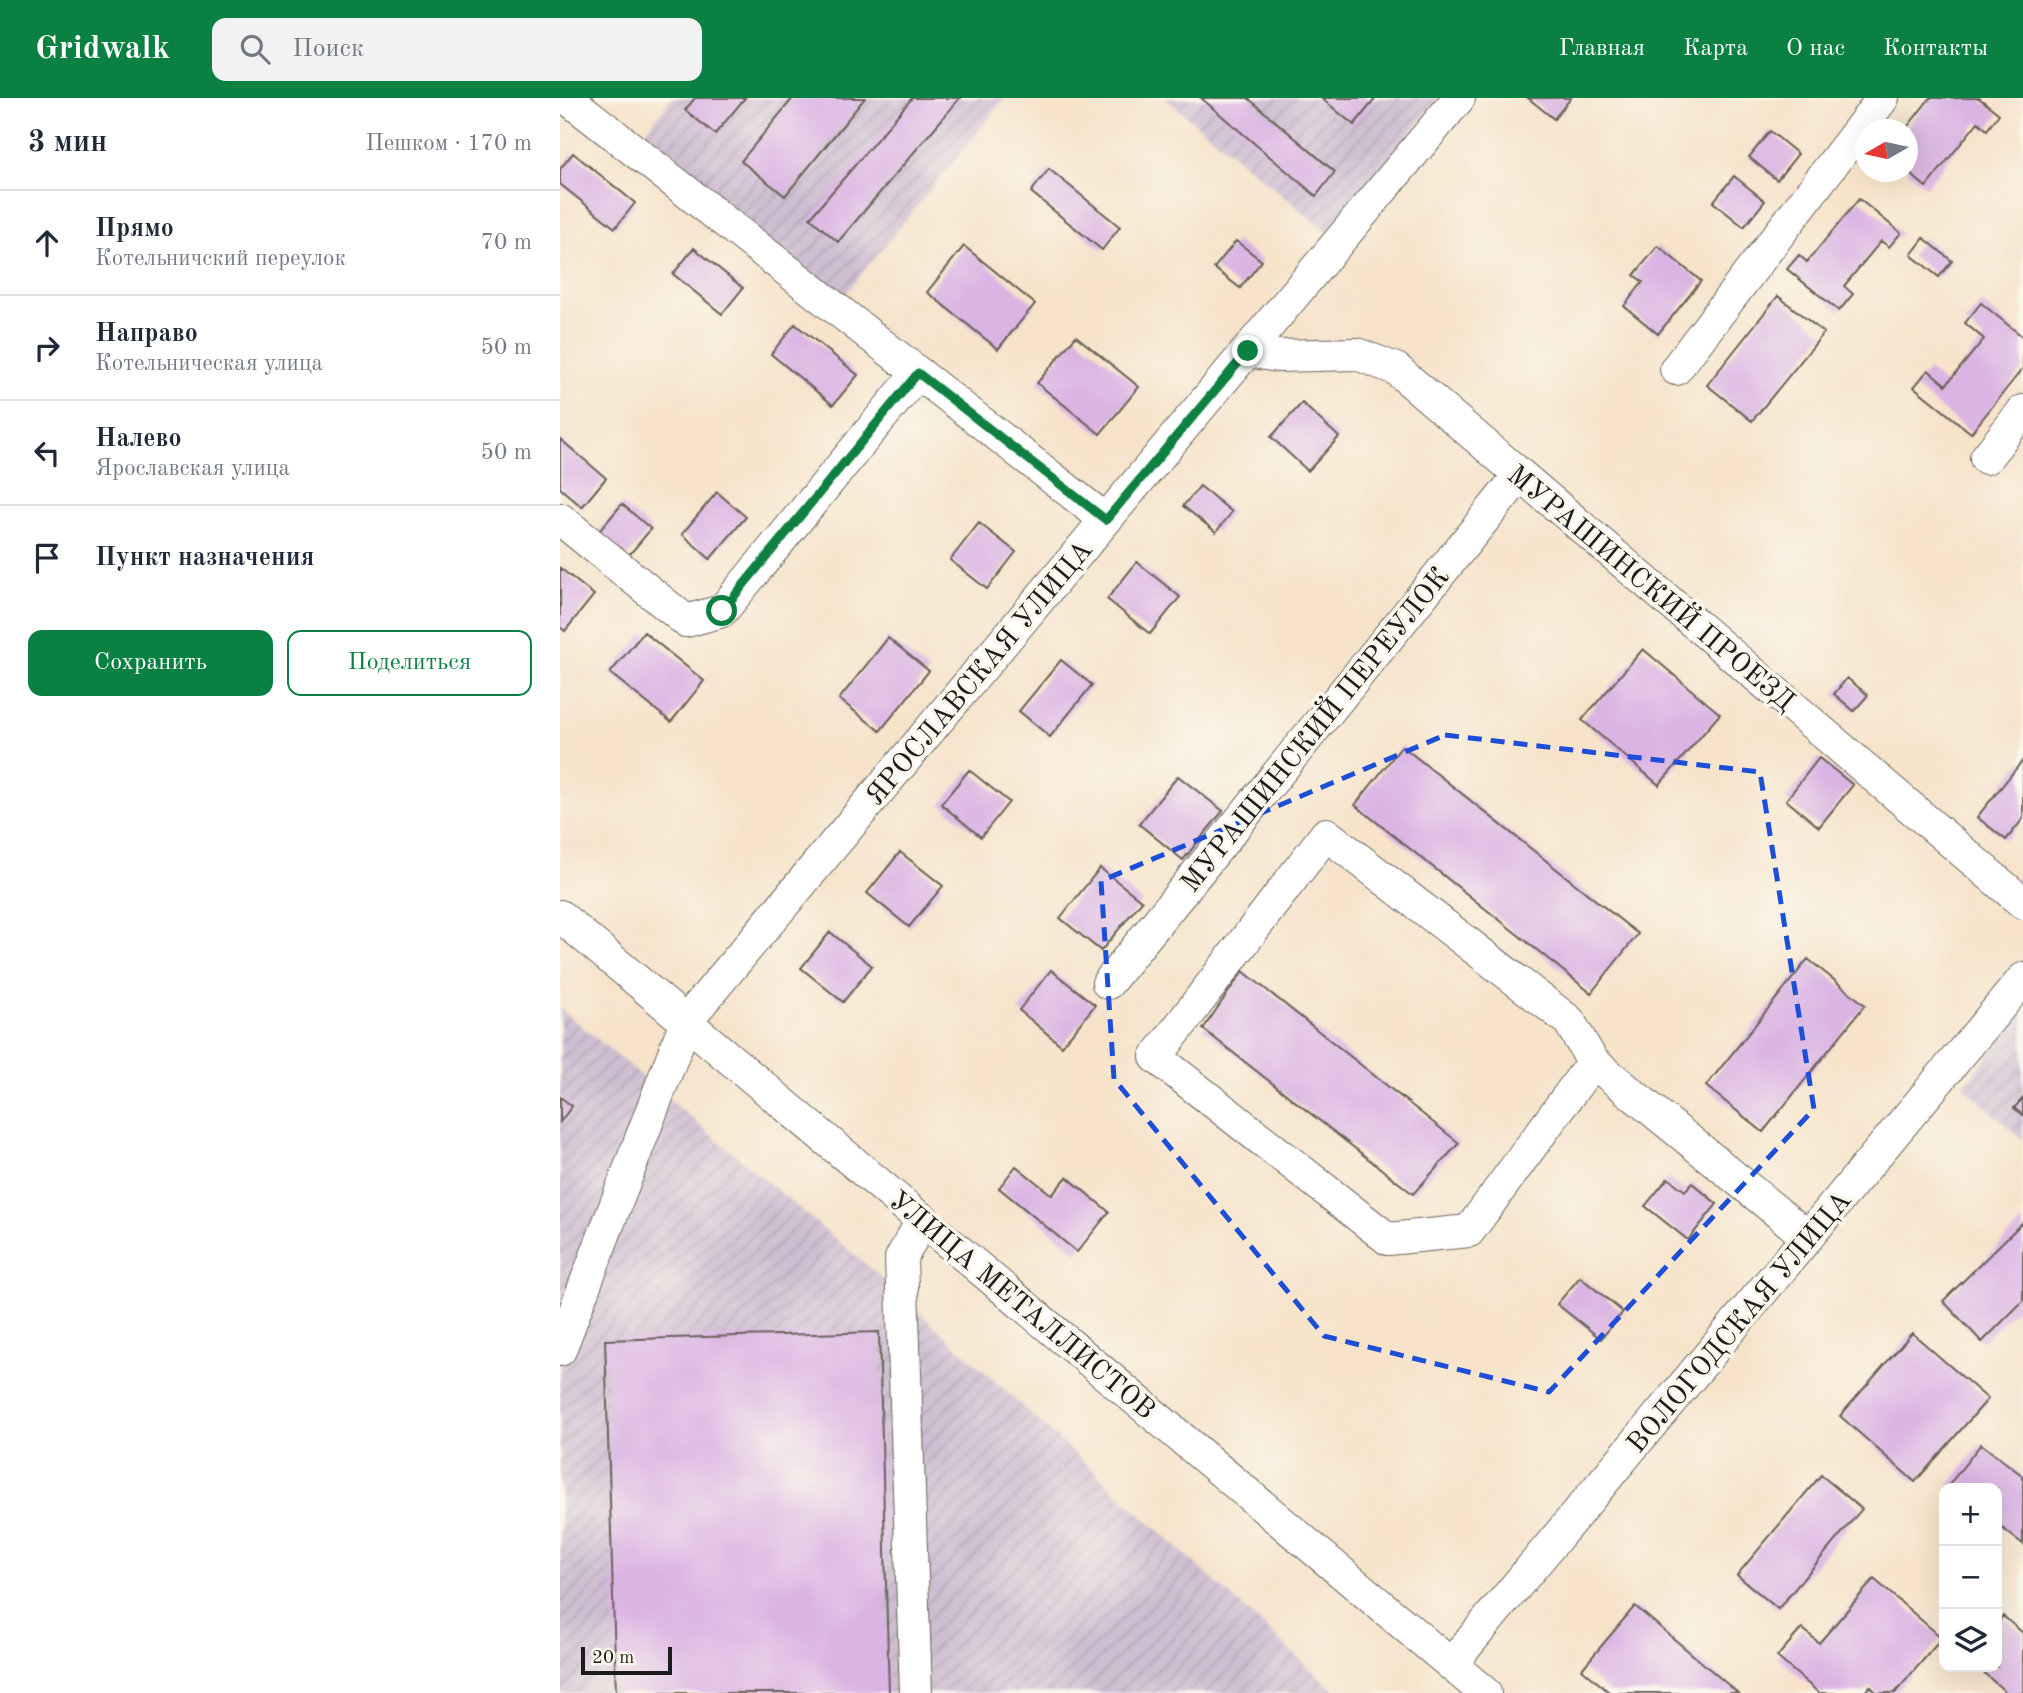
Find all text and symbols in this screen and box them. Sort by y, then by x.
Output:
search box [212,18,702,81]
icon: search [236,30,274,68]
text: Gridwalk [35,33,170,66]
text: Поиск [292,36,364,62]
text: Главная [1559,37,1645,61]
text: Карта [1683,37,1748,61]
text: О нас [1786,37,1845,61]
text: Контакты [1883,37,1988,61]
north arrow [1855,119,1918,182]
text: 3 мин [28,128,107,158]
text: Пешком · 170 m [366,132,532,155]
text: Прямо [95,216,174,242]
icon: ahead [28,224,66,262]
text: 70 m [481,231,532,254]
text: Котельничский переулок [95,247,346,270]
text: Направо [95,321,198,347]
icon: right [28,329,66,367]
route end [1232,335,1263,366]
text: 50 m [481,336,532,359]
text: Котельническая улица [95,352,323,375]
text: Налево [95,426,182,452]
icon: left [28,434,66,472]
text: 50 m [481,441,532,464]
street label: МУРАШИНСКИЙ ПРОЕЗД [1501,456,1803,718]
text: Ярославская улица [95,457,290,480]
street label: ЯРОСЛАВСКАЯ УЛИЦА [862,536,1099,812]
icon: arrive [28,539,66,577]
text: Пункт назначения [95,545,314,571]
street label: МУРАШИНСКИЙ ПЕРЕУЛОК [1172,559,1456,899]
route start [706,595,737,626]
button: Сохранить [28,630,273,696]
button: Поделиться [287,630,532,696]
street label: УЛИЦА МЕТАЛЛИСТОВ [882,1187,1160,1426]
street label: ВОЛОГОДСКАЯ УЛИЦА [1623,1187,1858,1459]
map controls [1939,1483,2002,1672]
button: + [1939,1483,2002,1546]
button: − [1939,1546,2002,1609]
button: layers [1939,1609,2002,1672]
scale bar [581,1644,672,1676]
text: 20 m [592,1649,634,1668]

